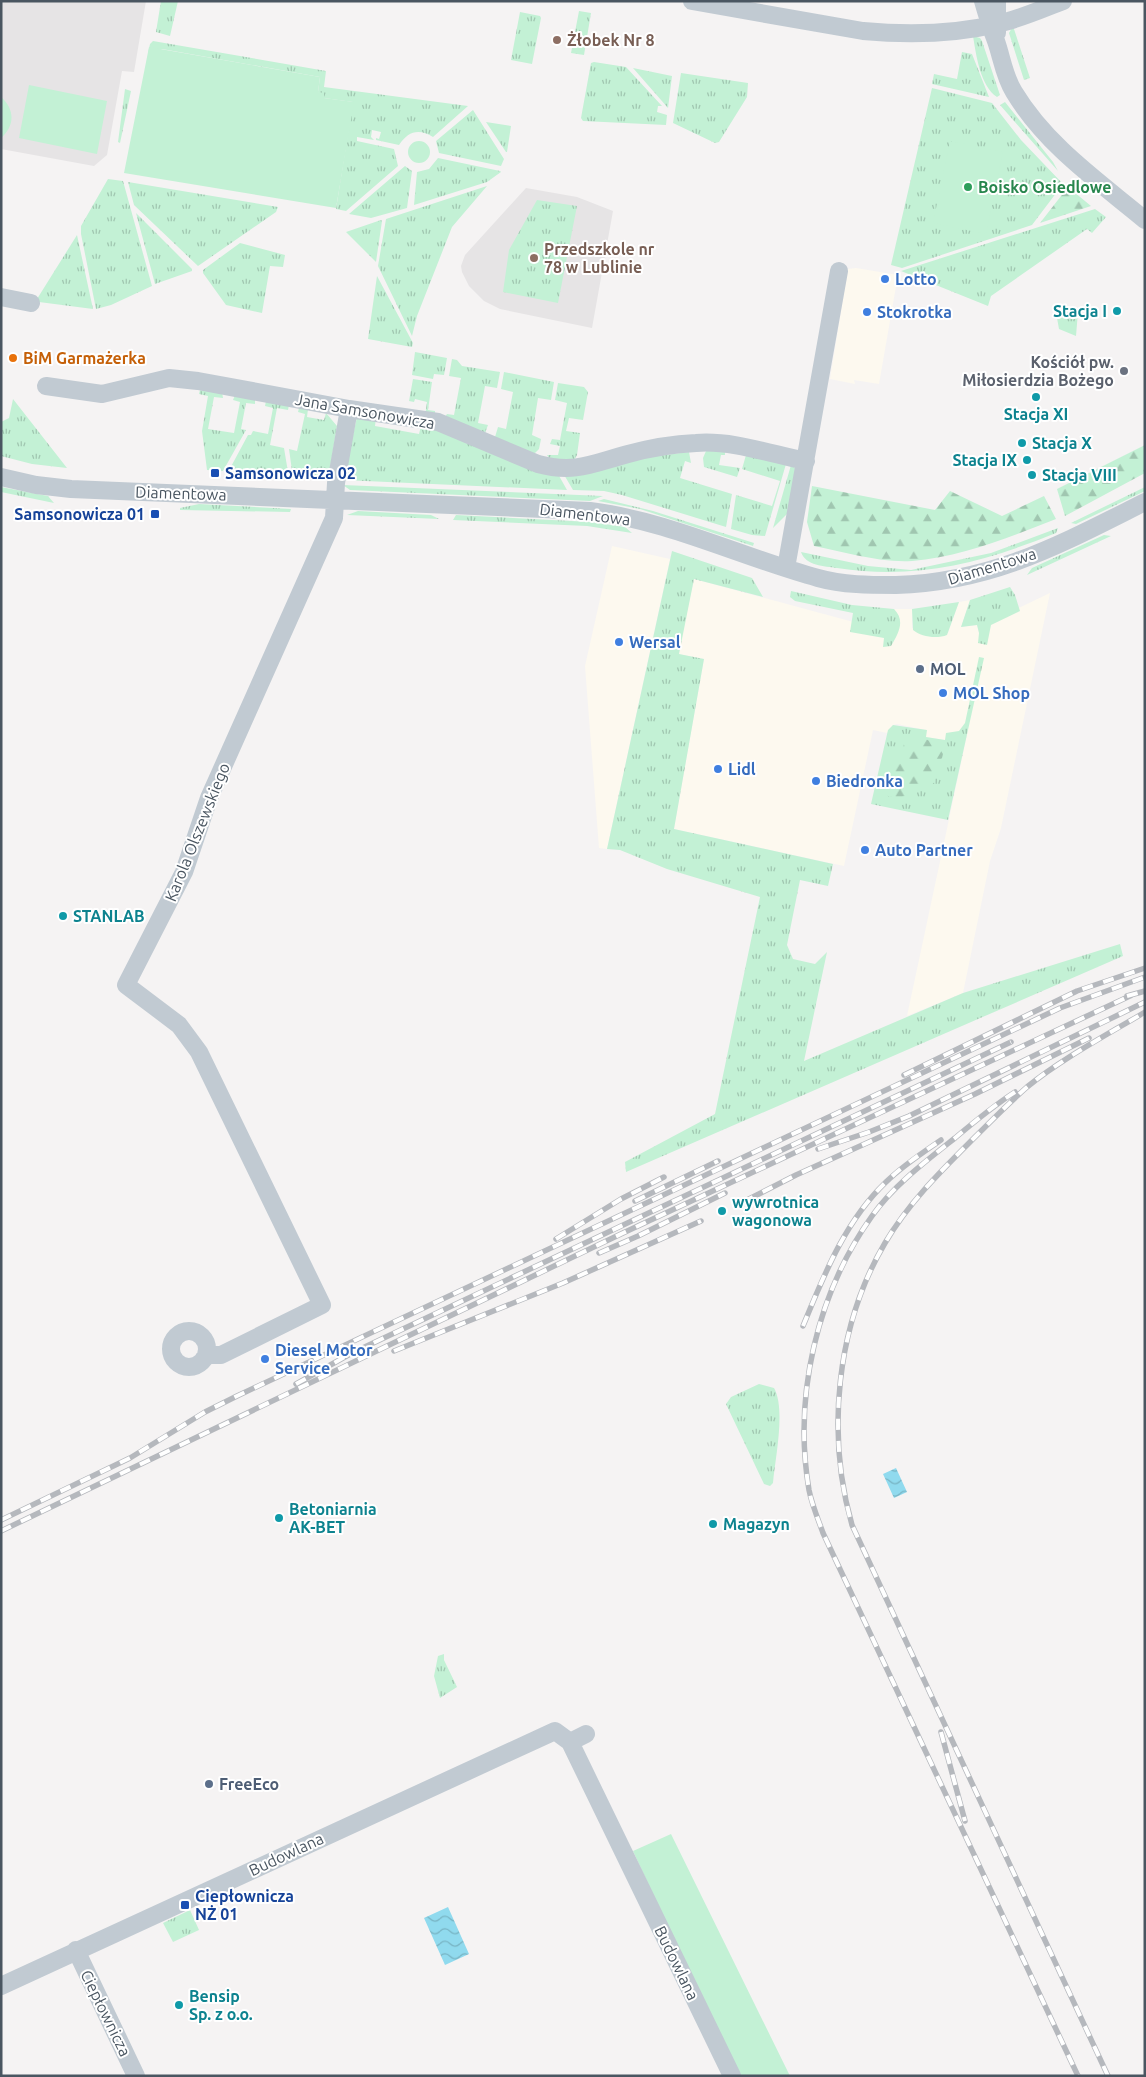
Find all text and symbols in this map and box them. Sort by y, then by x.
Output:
place label: Żłobek Nr 8 [567,31,655,49]
marker: Żłobek Nr 8 [551,34,563,46]
place label: Boisko Osiedlowe [978,178,1111,196]
marker: Boisko Osiedlowe [962,181,974,193]
place label: Przedszkole nr 78 w Lublinie [544,240,655,276]
marker: Przedszkole nr 78 w Lublinie [528,252,540,264]
place label: Lotto [895,270,937,288]
marker: Lotto [879,273,891,285]
place label: Stacja I [1053,302,1107,320]
place label: Stokrotka [877,303,952,321]
marker: Stacja I [1111,305,1123,317]
marker: Stokrotka [861,306,873,318]
place label: BiM Garmażerka [23,349,146,367]
marker: BiM Garmażerka [7,352,19,364]
place label: Kościół pw. Miłosierdzia Bożego [962,353,1114,389]
marker: Kościół pw. Miłosierdzia Bożego [1118,365,1130,377]
street label: Jana Samsonowicza [294,390,436,432]
marker: Stacja XI [1030,391,1042,403]
place label: Stacja XI [1004,405,1068,423]
place label: Stacja X [1032,434,1092,452]
marker: Stacja X [1016,437,1028,449]
place label: Stacja IX [952,451,1017,469]
marker: Stacja IX [1021,454,1033,466]
place label: Samsonowicza 02 [225,464,356,482]
place label: Stacja VIII [1042,466,1117,484]
marker: Samsonowicza 02 [209,467,221,479]
marker: Stacja VIII [1026,469,1038,481]
street label: Diamentowa [135,482,227,504]
street label: Diamentowa [539,499,631,529]
place label: Samsonowicza 01 [14,505,145,523]
marker: Samsonowicza 01 [149,508,161,520]
street label: Diamentowa [946,544,1038,588]
place label: Wersal [629,633,681,651]
marker: Wersal [613,636,625,648]
place label: MOL [930,660,966,678]
marker: MOL [914,663,926,675]
place label: MOL Shop [953,684,1030,702]
marker: MOL Shop [937,687,949,699]
street label: Karola Olszewskiego [161,760,233,904]
place label: Lidl [728,760,756,778]
marker: Lidl [712,763,724,775]
place label: Biedronka [826,772,903,790]
marker: Biedronka [810,775,822,787]
place label: Auto Partner [875,841,973,859]
marker: Auto Partner [859,844,871,856]
place label: STANLAB [73,907,145,925]
marker: STANLAB [57,910,69,922]
place label: wywrotnica wagonowa [732,1193,819,1229]
marker: wywrotnica wagonowa [716,1205,728,1217]
place label: Diesel Motor Service [275,1341,373,1377]
marker: Diesel Motor Service [259,1353,271,1365]
place label: Betoniarnia AK-BET [289,1500,377,1536]
marker: Betoniarnia AK-BET [273,1512,285,1524]
place label: Magazyn [723,1515,790,1533]
marker: Magazyn [707,1518,719,1530]
place label: FreeEco [219,1775,279,1793]
marker: FreeEco [203,1778,215,1790]
street label: Budowlana [246,1829,326,1879]
place label: Ciepłownicza NŻ 01 [195,1887,294,1923]
marker: Ciepłownicza NŻ 01 [179,1899,191,1911]
street label: Budowlana [651,1923,703,2003]
street label: Ciepłownicza [77,1967,135,2059]
place label: Bensip Sp. z o.o. [189,1987,253,2023]
marker: Bensip Sp. z o.o. [173,1999,185,2011]

